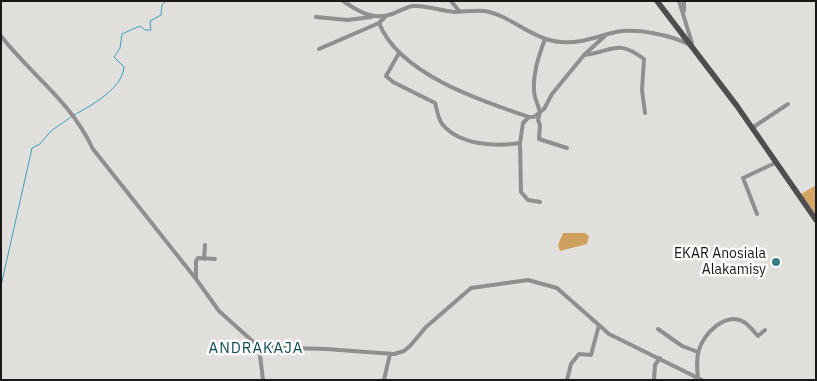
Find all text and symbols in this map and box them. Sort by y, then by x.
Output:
place label: EKAR Anosiala Alakamisy [674,246,766,278]
marker: EKAR Anosiala Alakamisy [770,256,782,268]
district label: ANDRAKAJA [207,340,305,358]

